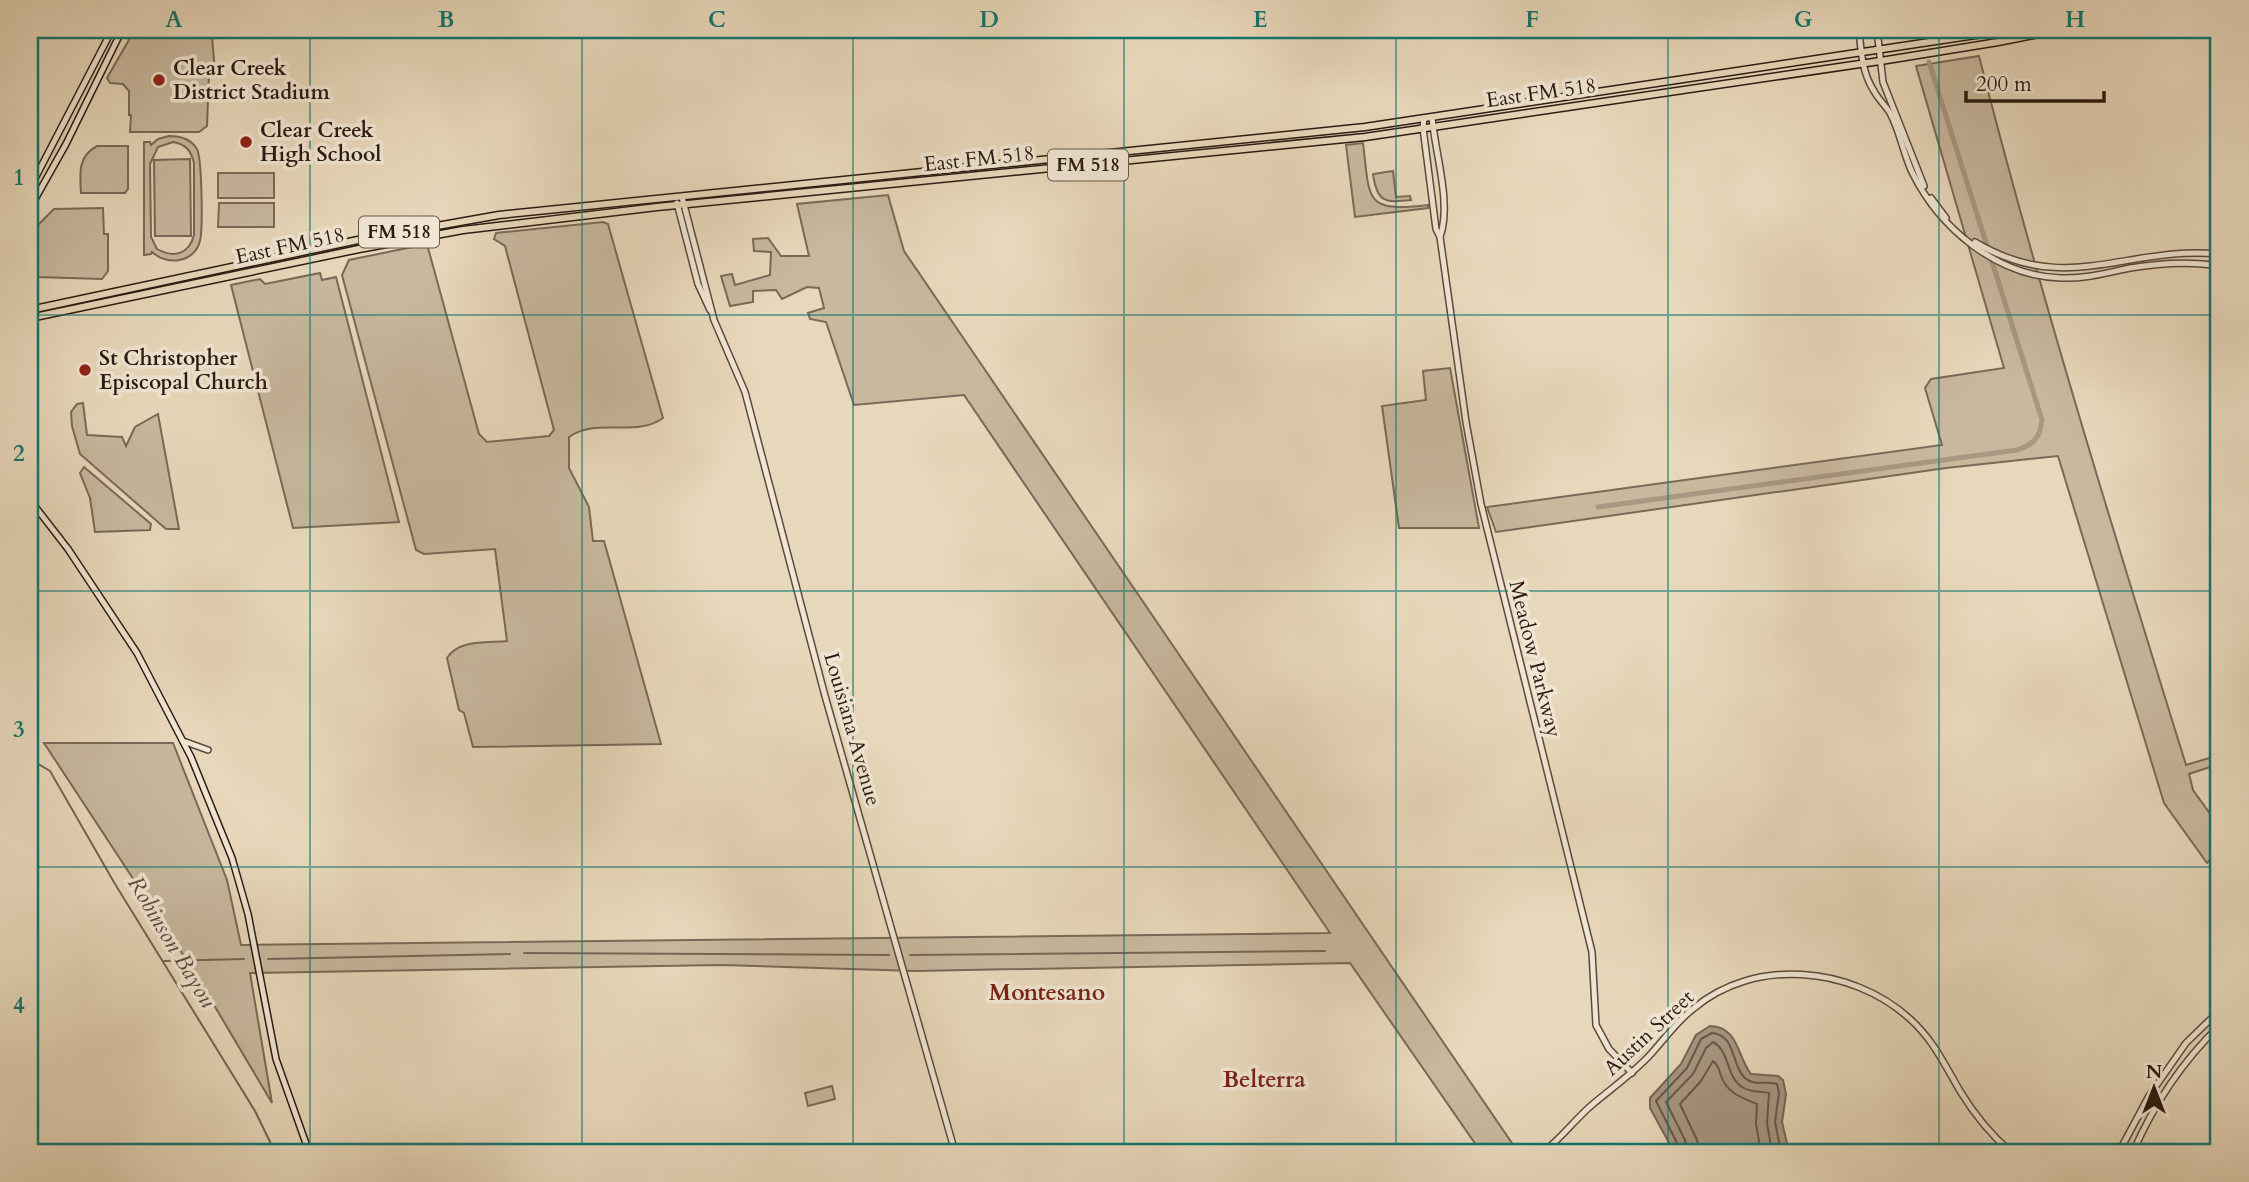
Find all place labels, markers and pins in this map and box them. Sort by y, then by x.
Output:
place label: Clear Creek District Stadium [173,54,331,107]
marker: Clear Creek District Stadium [151,72,167,88]
place label: Clear Creek High School [260,116,381,169]
marker: Clear Creek High School [238,134,254,150]
place label: St Christopher Episcopal Church [99,344,268,397]
marker: St Christopher Episcopal Church [77,362,93,378]

